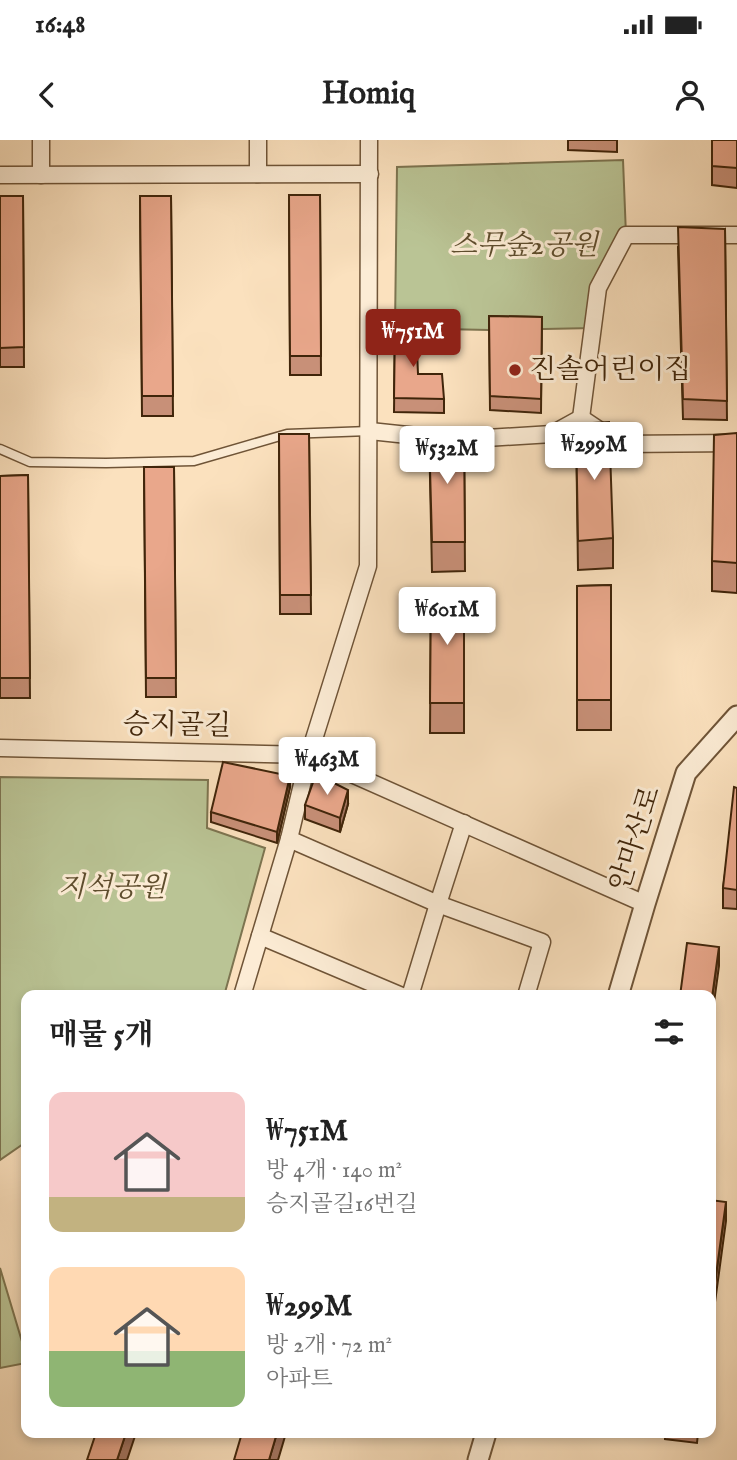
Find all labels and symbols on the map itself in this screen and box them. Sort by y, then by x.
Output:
park label: 스무숲2공원 [450,229,600,264]
pin: ₩751M [364,310,462,369]
place label: 진솔어린이집 [529,353,691,388]
marker: 진솔어린이집 [507,362,523,378]
pin: ₩299M [545,422,643,482]
pin: ₩532M [398,426,496,486]
pin: ₩601M [398,588,496,647]
street label: 승지골길 [123,708,231,744]
pin: ₩463M [278,738,376,797]
street label: 안마산로 [603,782,669,896]
park label: 지석공원 [58,871,168,906]

